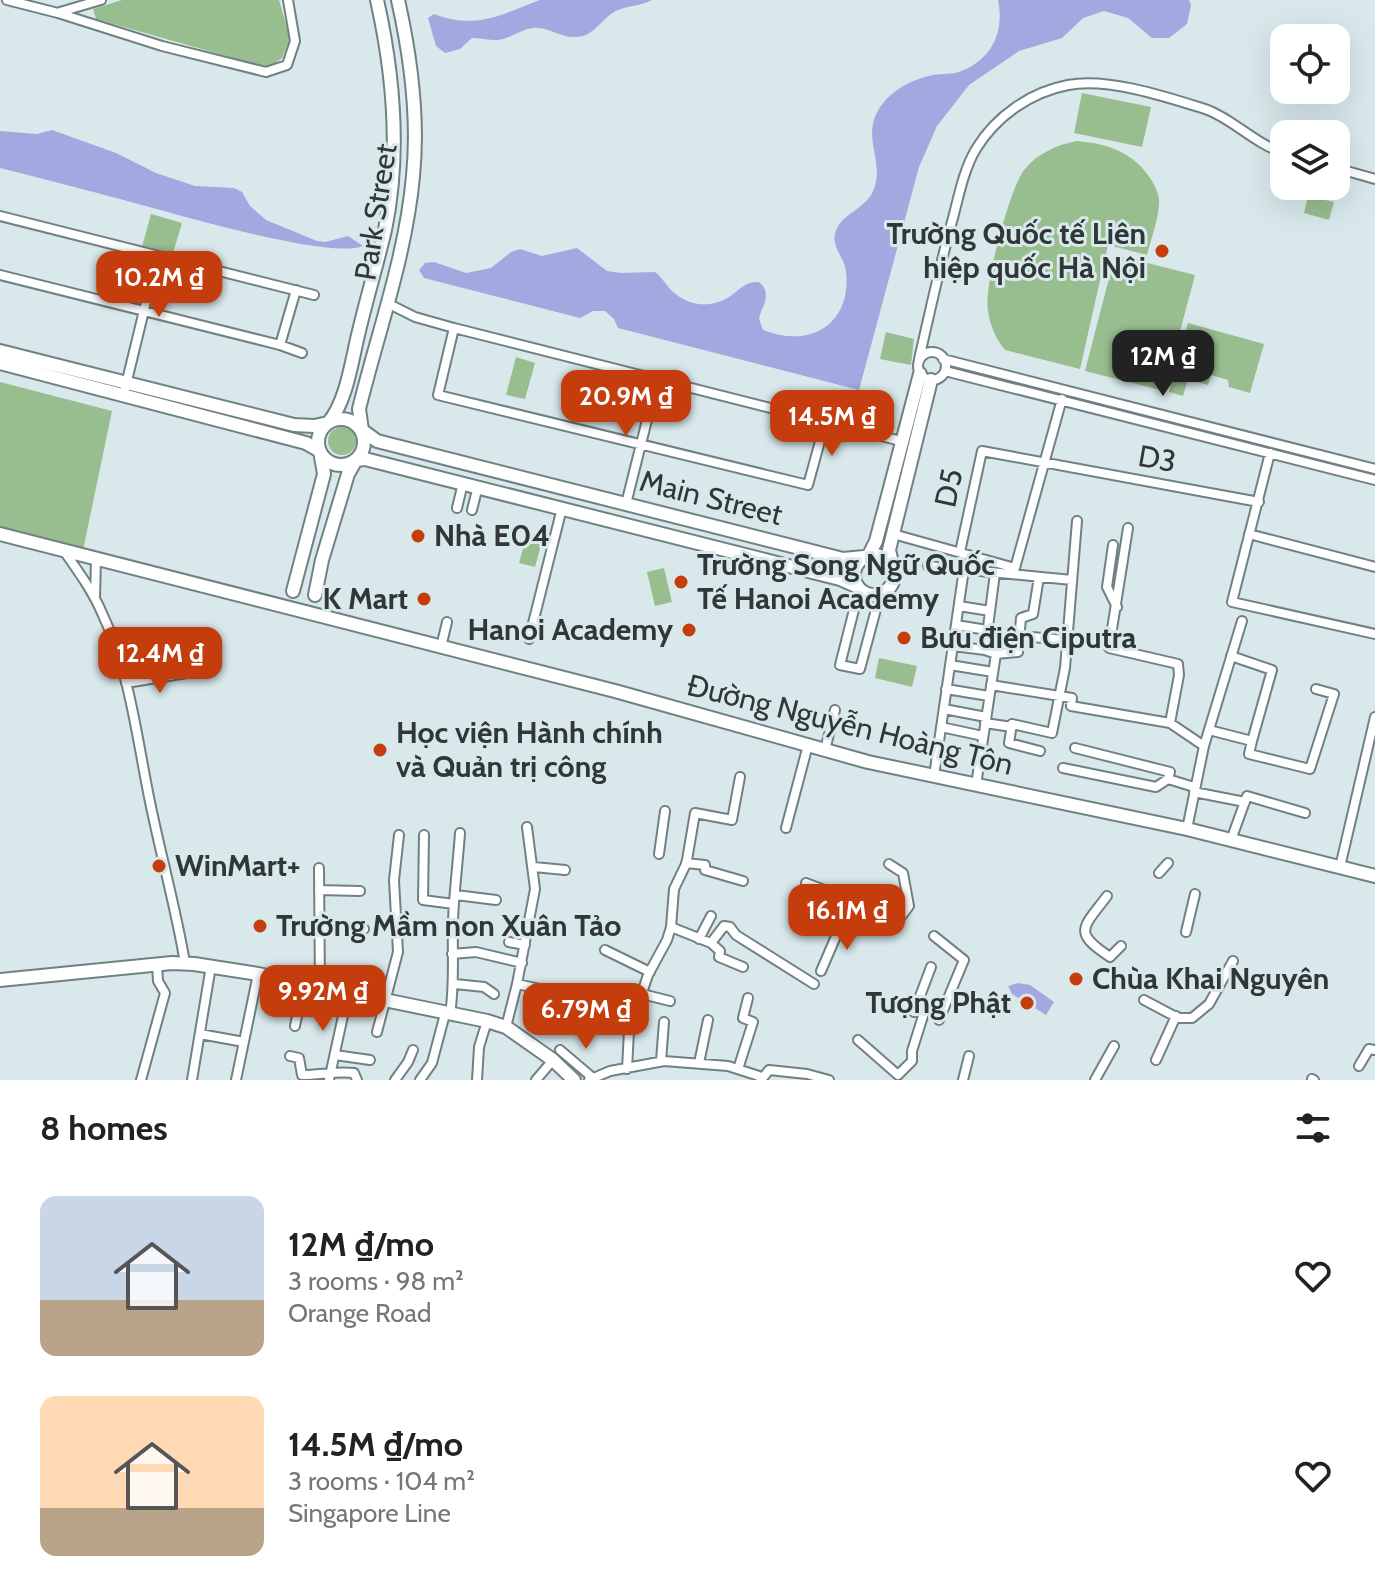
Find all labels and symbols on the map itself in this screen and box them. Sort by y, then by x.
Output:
street label: Park Street [346,141,405,283]
place label: Trường Quốc tế Liên hiệp quốc Hà Nội [887,215,1146,286]
marker: Trường Quốc tế Liên hiệp quốc Hà Nội [1153,242,1171,260]
pin: 10.2M ₫ [85,251,233,319]
pin: 12M ₫ [1107,330,1219,398]
pin: 20.9M ₫ [552,370,700,438]
pin: 14.5M ₫ [758,390,906,458]
street label: D3 [1135,437,1179,480]
street label: Main Street [636,462,786,533]
street label: D5 [926,465,971,510]
place label: Nhà E04 [434,517,550,554]
marker: Nhà E04 [409,527,427,545]
place label: Trường Song Ngữ Quốc Tế Hanoi Academy [697,546,995,617]
marker: Trường Song Ngữ Quốc Tế Hanoi Academy [672,573,690,591]
place label: K Mart [322,580,408,617]
marker: K Mart [415,590,433,608]
place label: Hanoi Academy [468,611,674,648]
place label: Bưu điện Ciputra [920,619,1137,656]
marker: Hanoi Academy [680,621,698,639]
pin: 12.4M ₫ [86,627,234,695]
marker: Bưu điện Ciputra [895,629,913,647]
street label: Đường Nguyễn Hoàng Tôn [683,666,1017,783]
place label: Học viện Hành chính và Quản trị công [396,714,663,785]
marker: Học viện Hành chính và Quản trị công [371,741,389,759]
place label: WinMart+ [175,847,301,884]
marker: WinMart+ [150,857,168,875]
pin: 16.1M ₫ [773,884,921,952]
place label: Trường Mầm non Xuân Tảo [276,907,621,944]
marker: Trường Mầm non Xuân Tảo [251,917,269,935]
place label: Chùa Khai Nguyên [1092,960,1329,997]
pin: 9.92M ₫ [249,965,397,1033]
marker: Chùa Khai Nguyên [1067,970,1085,988]
pin: 6.79M ₫ [512,983,660,1051]
place label: Tượng Phật [866,984,1011,1021]
marker: Tượng Phật [1018,994,1036,1012]

